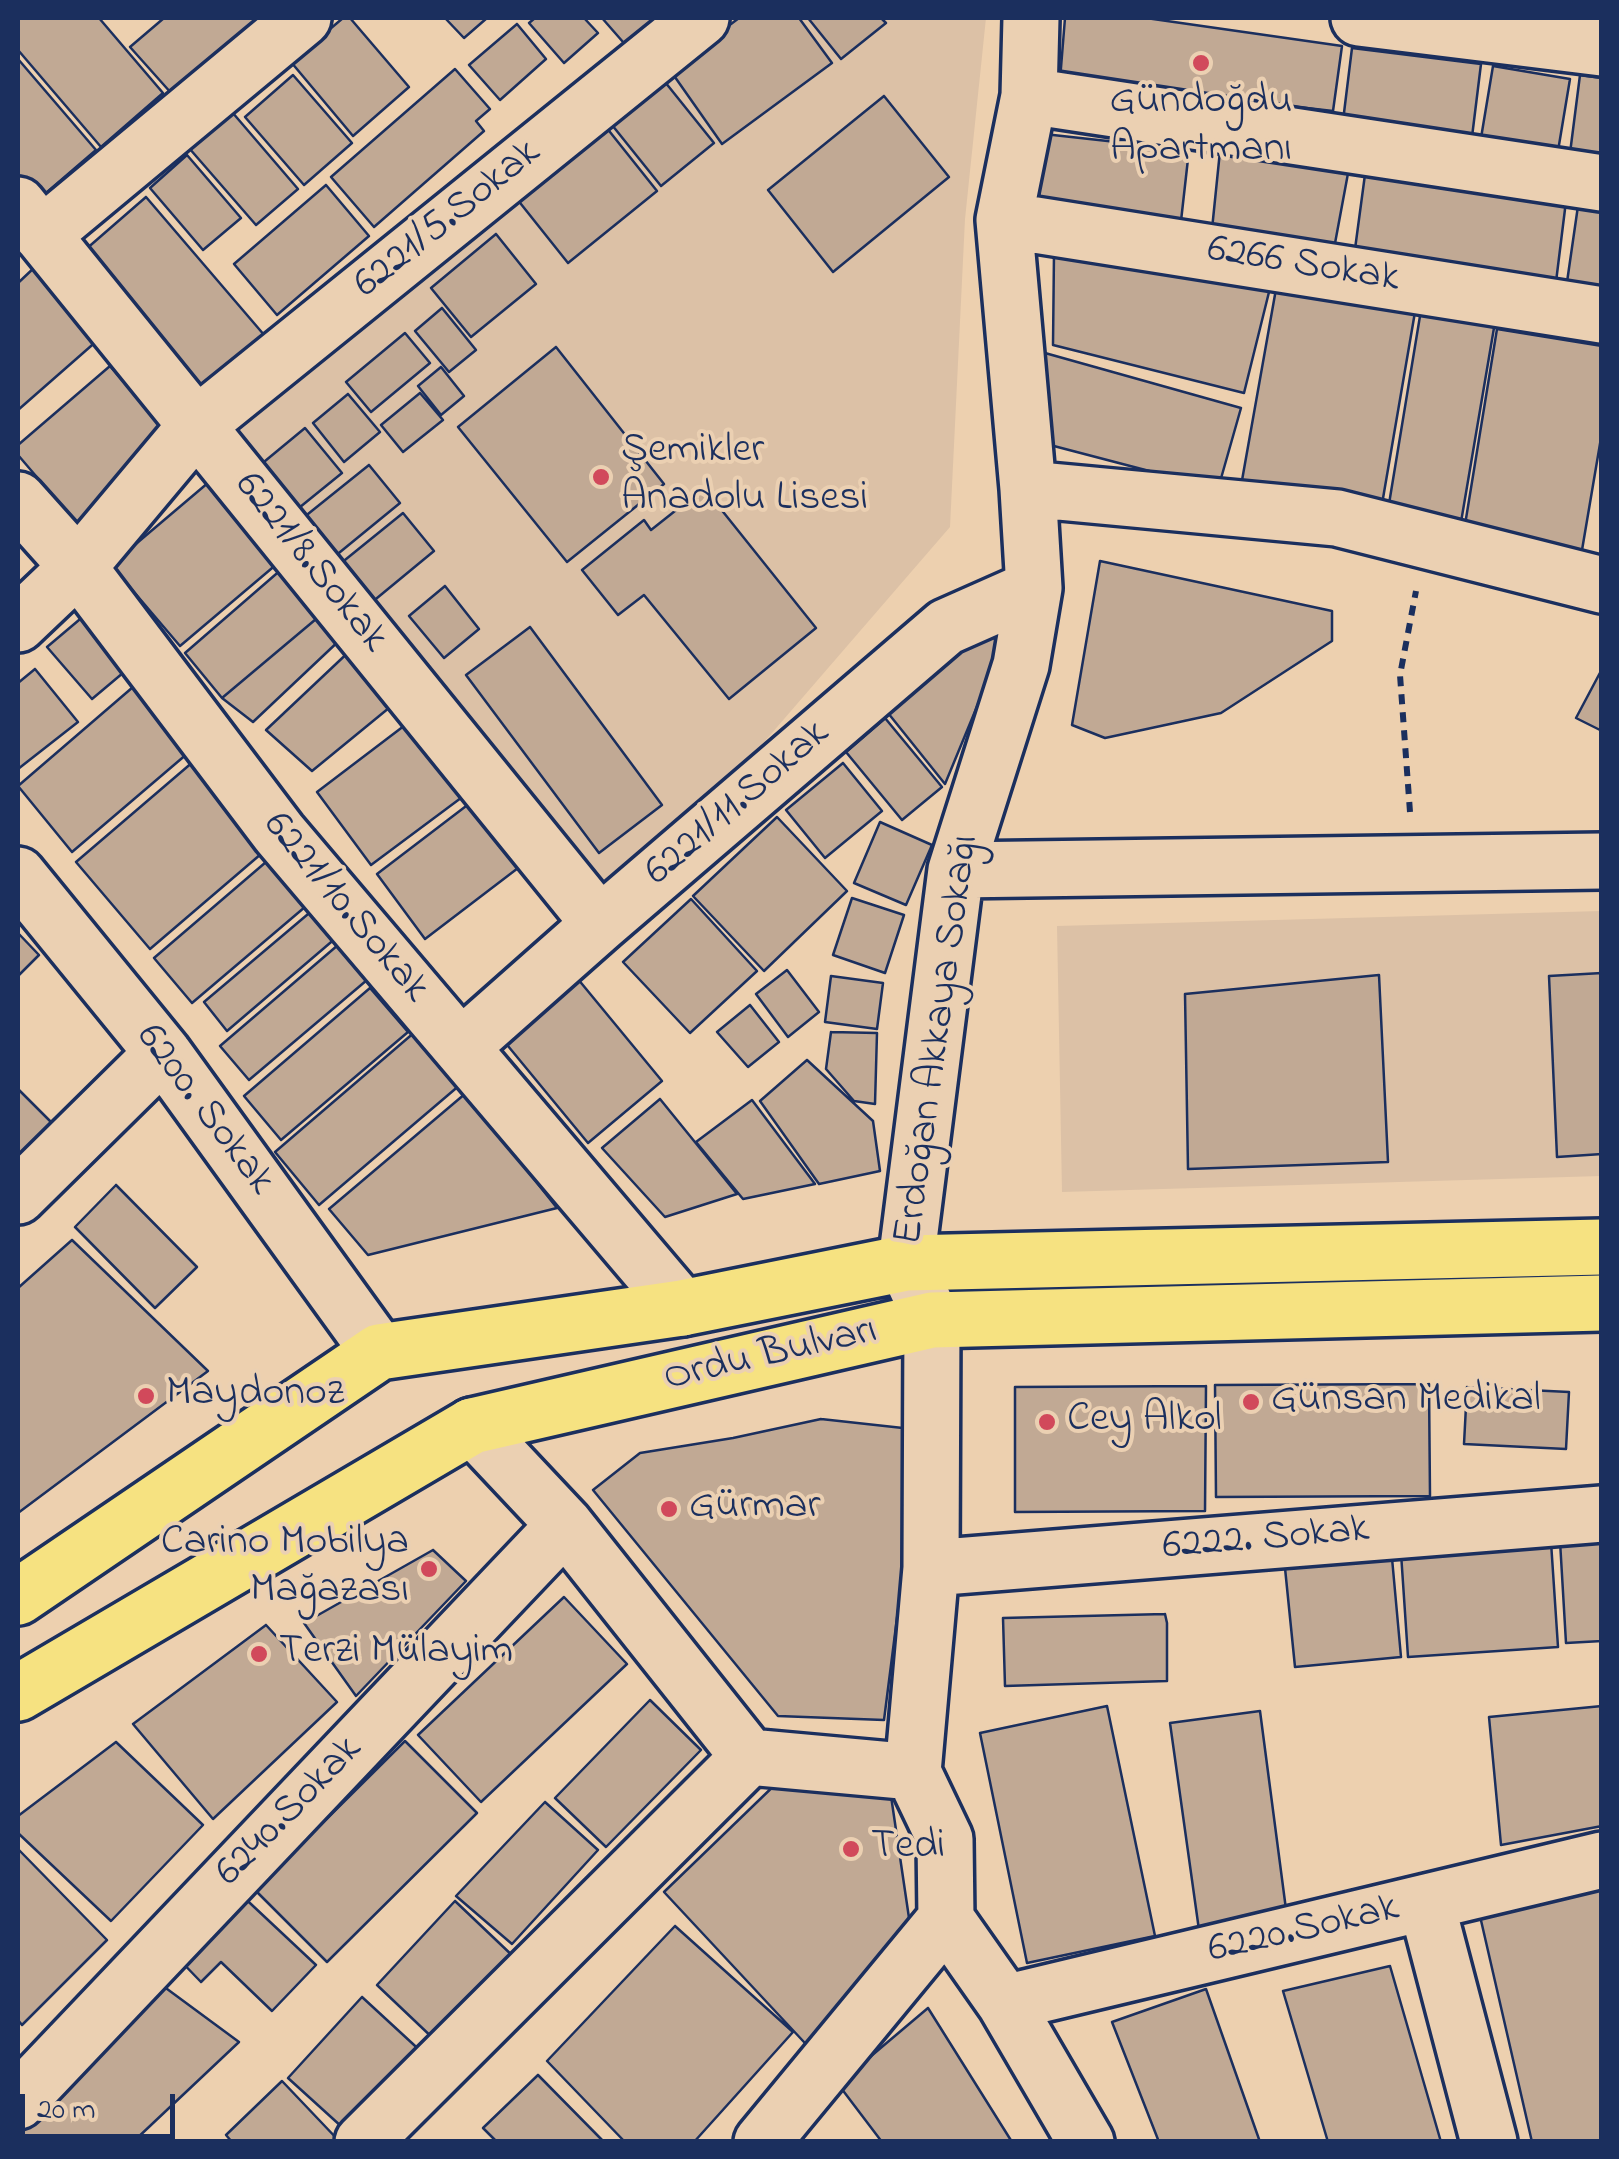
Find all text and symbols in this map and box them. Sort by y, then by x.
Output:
marker: Gündoğdu Apartmanı [1190,52,1212,74]
place label: Gündoğdu Apartmanı [1110,79,1292,178]
street label: 6221/5.Sokak [345,130,553,312]
street label: 6266 Sokak [1203,227,1403,307]
place label: Şemikler Anadolu Lisesi [621,428,868,526]
street label: 6221/8.Sokak [221,463,397,665]
marker: Şemikler Anadolu Lisesi [590,466,612,488]
street label: 6221/11.Sokak [636,711,842,899]
street label: 6221/10.Sokak [250,803,438,1015]
street label: Erdoğan Akkaya Sokağı [886,832,994,1248]
street label: 6200. Sokak [122,1015,284,1207]
street label: Ordu Bulvarı [659,1308,883,1406]
place label: Maydonoz [166,1371,344,1421]
place label: Günsan Medikal [1271,1377,1541,1427]
marker: Maydonoz [135,1385,157,1407]
marker: Günsan Medikal [1240,1391,1262,1413]
place label: Cey Alkol [1067,1397,1222,1447]
marker: Cey Alkol [1036,1411,1058,1433]
place label: Gürmar [689,1484,821,1534]
marker: Gürmar [658,1498,680,1520]
street label: 6222. Sokak [1161,1507,1371,1575]
place label: Carino Mobilya Mağazası [161,1520,409,1618]
marker: Carino Mobilya Mağazası [418,1558,440,1580]
place label: Terzi Mülayim [279,1629,513,1679]
marker: Terzi Mülayim [248,1643,270,1665]
street label: 6240.Sokak [207,1727,375,1899]
place label: Tedi [871,1824,945,1874]
marker: Tedi [840,1838,862,1860]
street label: 6220.Sokak [1204,1886,1404,1978]
scale bar [25,2074,180,2136]
text: 20 m [37,2089,96,2133]

